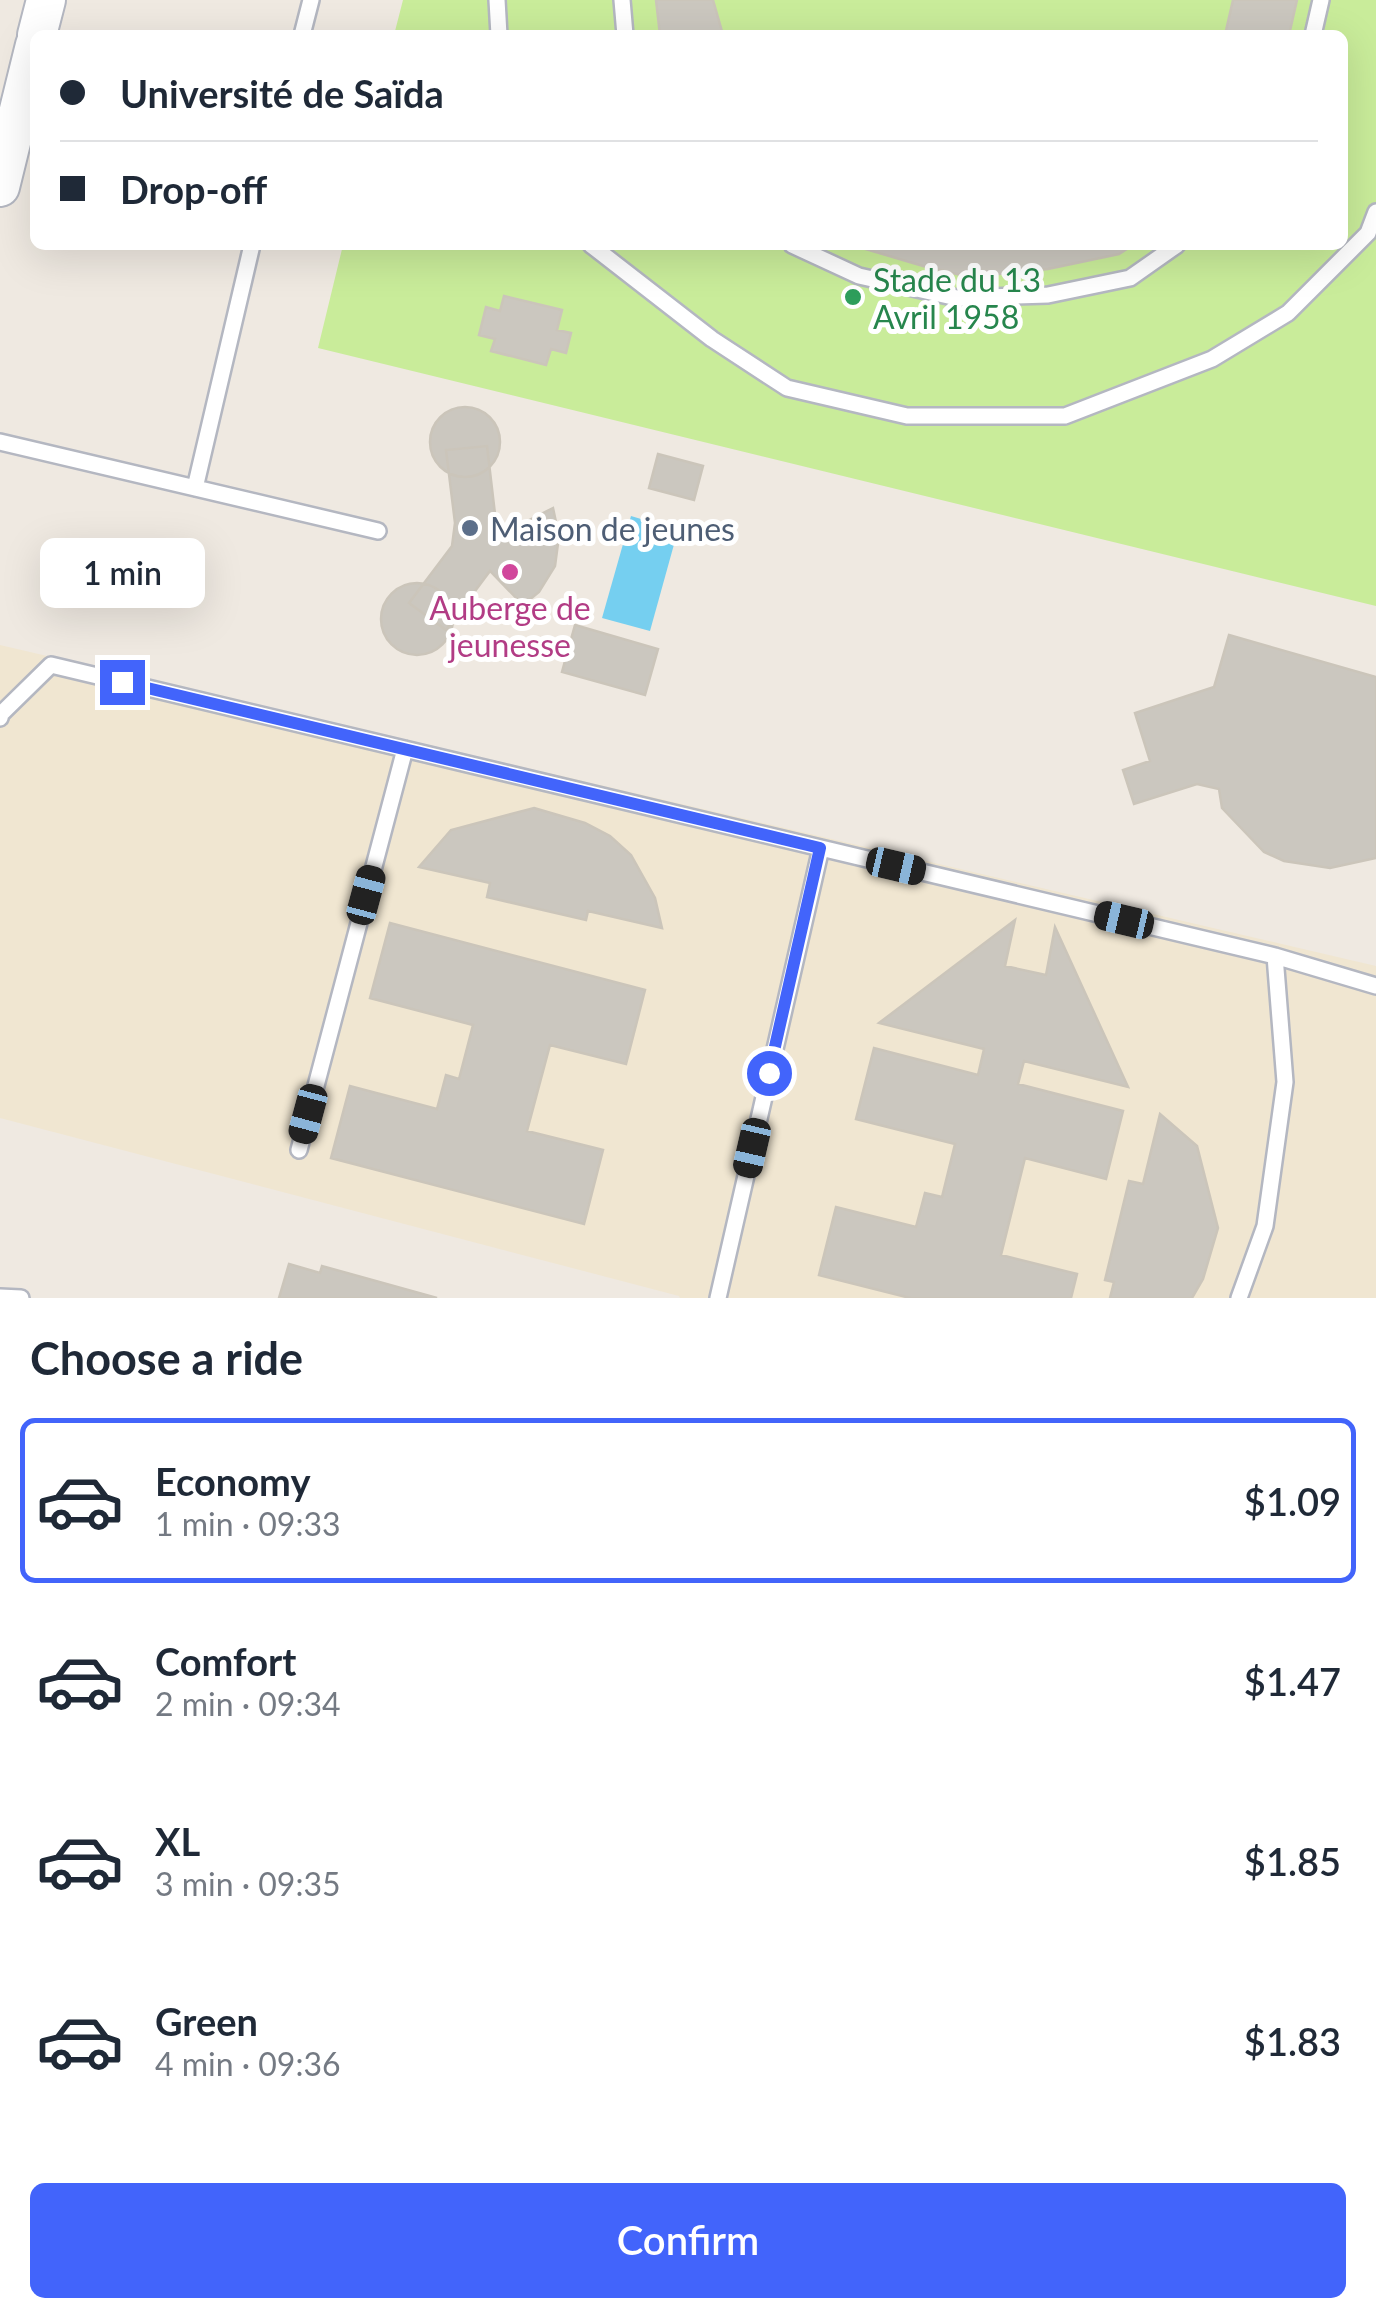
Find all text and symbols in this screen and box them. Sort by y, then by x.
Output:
text: Université de Saïda [120,70,444,116]
text: Drop-off [120,166,267,212]
place label: Stade du 13 Avril 1958 [873,260,1041,336]
marker: Stade du 13 Avril 1958 [842,286,864,308]
place label: Maison de jeunes [490,509,735,548]
marker: Maison de jeunes [459,517,481,539]
callout: 1 min [39,537,204,607]
text: 1 min [83,553,162,592]
marker: Auberge de jeunesse [499,561,521,583]
place label: Auberge de jeunesse [429,588,591,664]
route end [100,660,145,705]
car [863,845,929,887]
car [344,862,388,928]
car [1091,899,1157,941]
route start [747,1051,792,1096]
car [286,1081,330,1147]
car [731,1115,773,1181]
text: Choose a ride [30,1331,303,1385]
icon: car [35,1456,125,1546]
text: Economy [155,1458,310,1504]
text: $1.09 [1244,1478,1341,1524]
text: 1 min · 09:33 [155,1504,341,1543]
icon: car [35,1636,125,1726]
text: Comfort [155,1638,296,1684]
text: $1.47 [1244,1658,1341,1704]
text: 2 min · 09:34 [155,1684,341,1723]
icon: car [35,1816,125,1906]
text: XL [155,1818,200,1864]
text: $1.85 [1244,1838,1341,1884]
text: 3 min · 09:35 [155,1864,341,1903]
icon: car [35,1996,125,2086]
text: Green [155,1998,258,2044]
text: $1.83 [1244,2018,1341,2064]
text: 4 min · 09:36 [155,2044,341,2083]
button: Confirm [30,2183,1346,2298]

